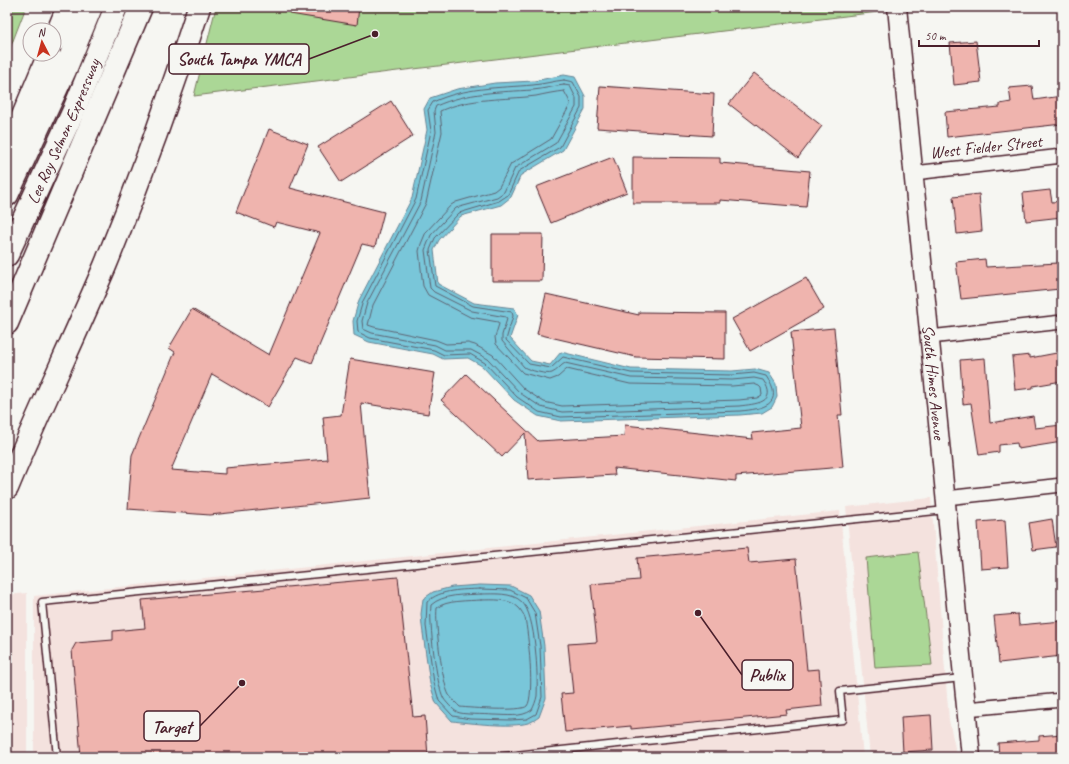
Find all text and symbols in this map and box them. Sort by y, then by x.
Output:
north arrow [22,22,62,62]
scale bar [919,22,1039,48]
text: N [37,25,47,39]
text: 50 m [925,28,947,44]
callout: South Tampa YMCA [169,44,309,74]
text: South Tampa YMCA [177,48,303,70]
street label: Lee Roy Selmon Expressway [22,55,105,207]
street label: West Fielder Street [929,130,1045,163]
street label: South Himes Avenue [918,324,950,442]
callout: Publix [742,660,793,690]
text: Publix [749,664,786,686]
callout: Target [144,711,200,741]
text: Target [152,716,195,738]

